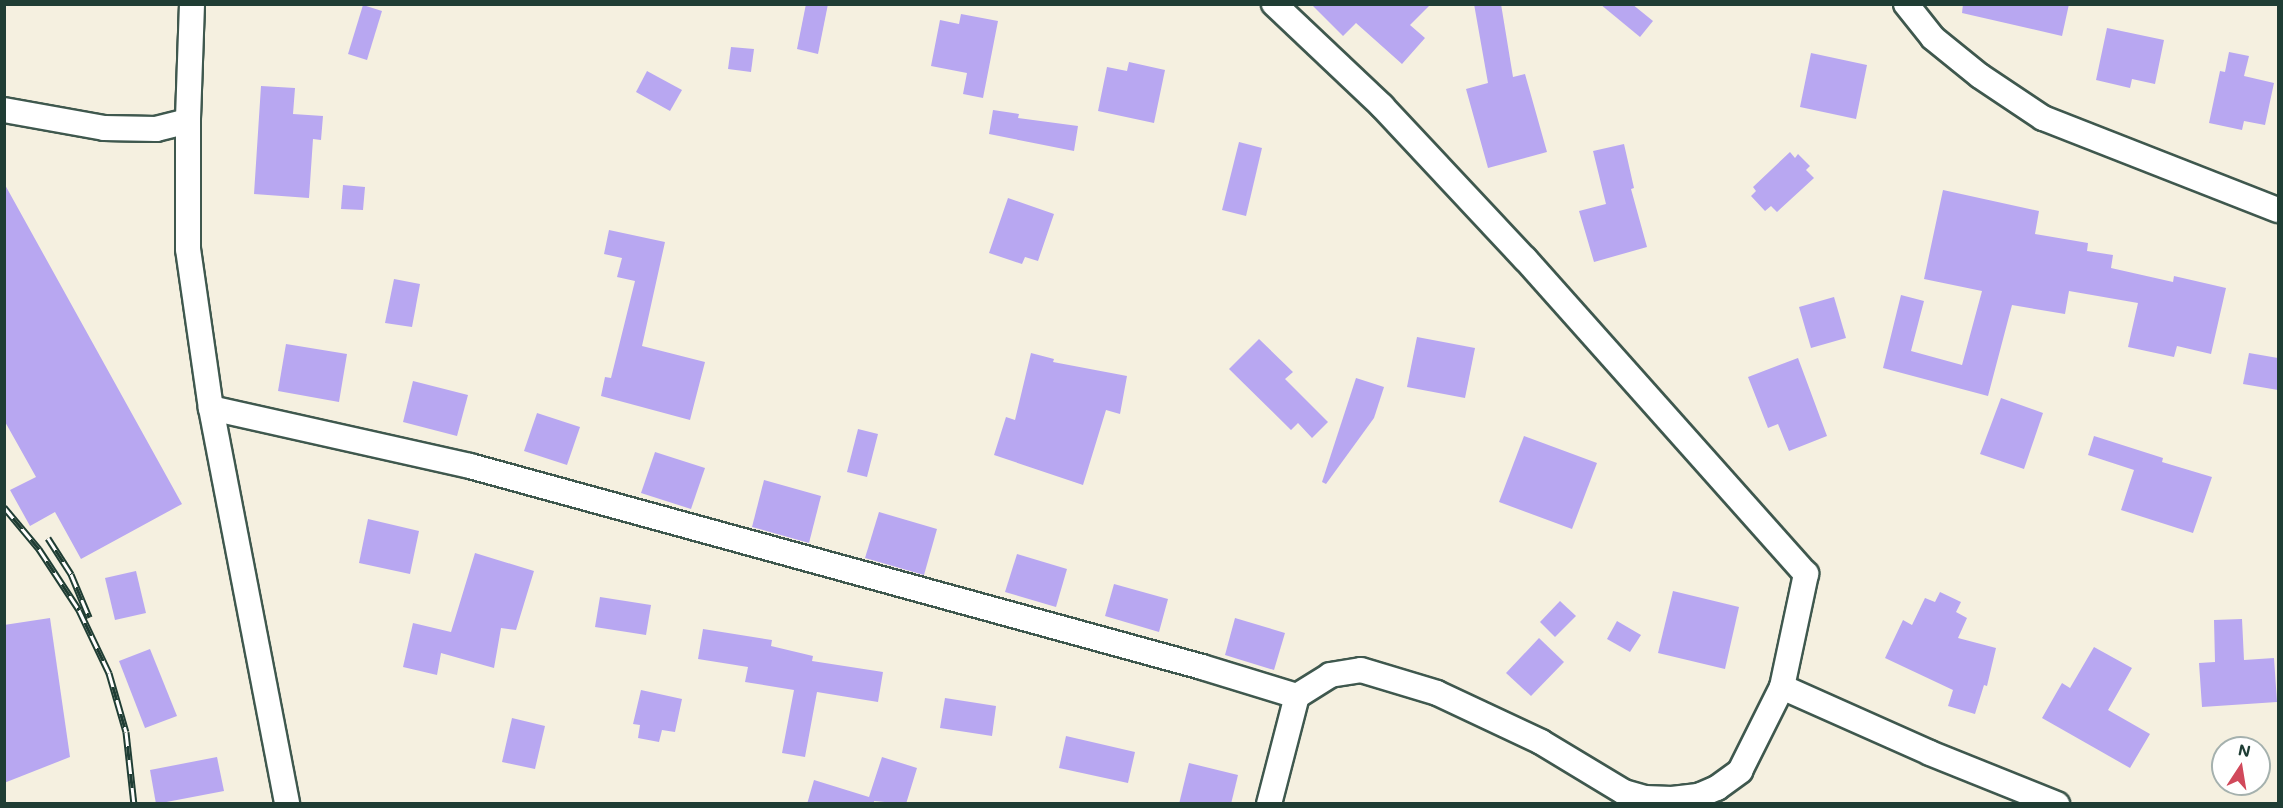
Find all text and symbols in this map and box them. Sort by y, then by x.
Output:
north arrow [2211,736,2271,796]
text: N [2236,738,2253,761]

